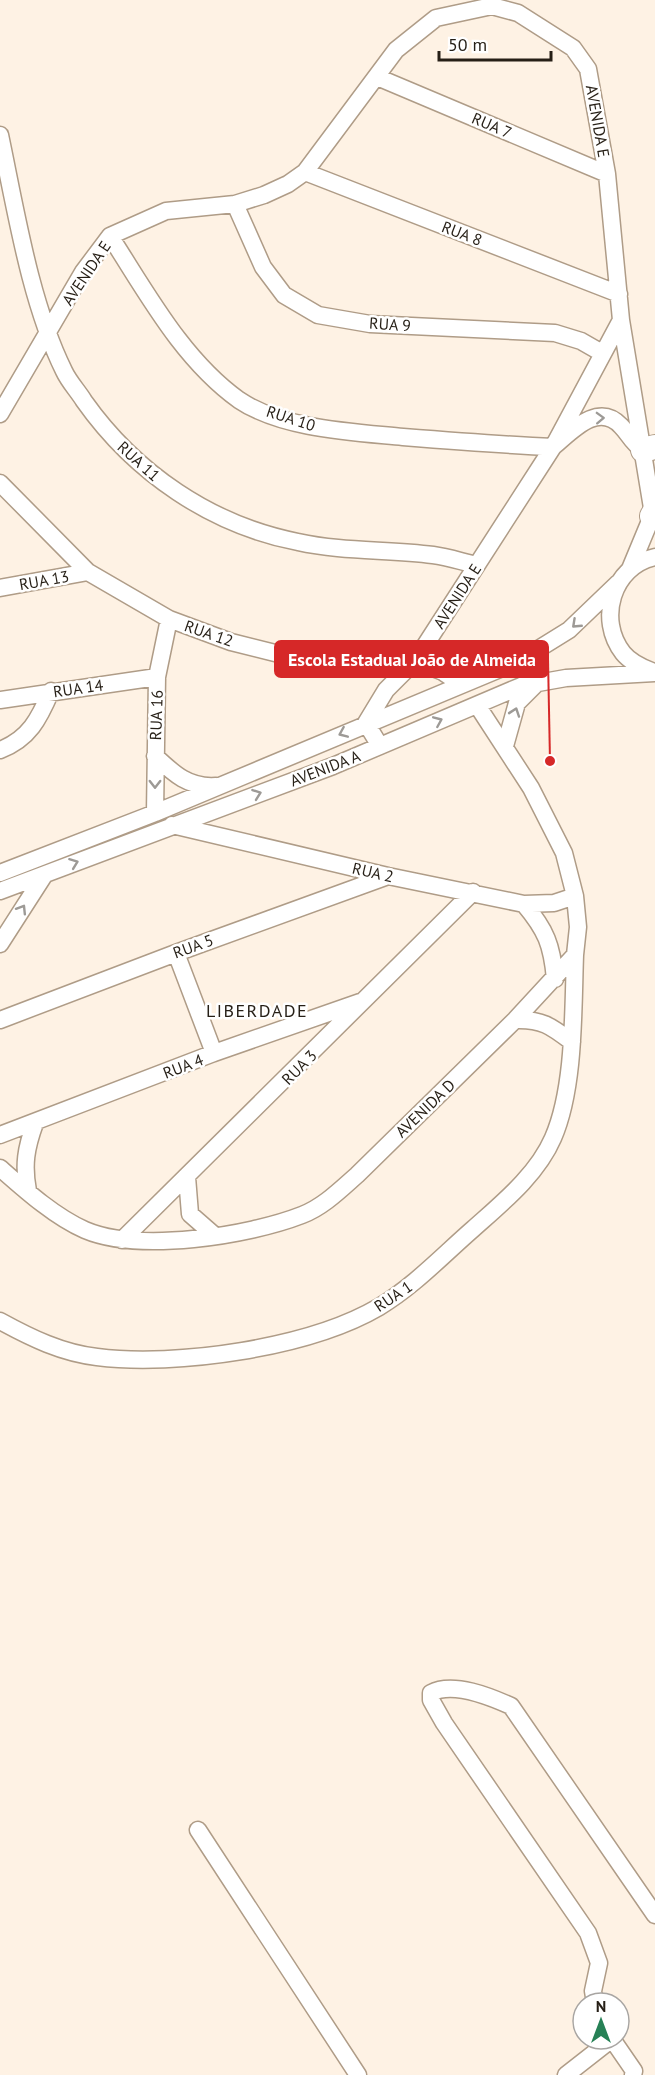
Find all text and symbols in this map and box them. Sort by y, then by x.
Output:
scale bar [439,24,552,62]
text: 50 m [448,33,487,56]
street label: AVENIDA E [582,83,614,159]
street label: RUA 7 [469,108,515,142]
street label: RUA 8 [439,216,485,250]
street label: AVENIDA E [57,237,115,309]
street label: RUA 9 [369,313,411,335]
street label: RUA 10 [264,401,318,435]
one-way arrow [596,412,605,425]
street label: RUA 11 [114,437,164,485]
street label: AVENIDA E [429,560,485,632]
street label: RUA 13 [17,566,71,594]
street label: RUA 12 [182,615,236,651]
one-way arrow [572,616,583,627]
callout: Escola Estadual João de Almeida [275,641,548,677]
text: Escola Estadual João de Almeida [288,648,536,671]
street label: RUA 14 [52,675,105,701]
street label: RUA 16 [145,689,167,741]
one-way arrow [508,707,520,718]
one-way arrow [431,716,442,728]
one-way arrow [338,726,349,738]
street label: AVENIDA A [287,745,364,791]
one-way arrow [149,780,161,789]
one-way arrow [251,788,262,801]
one-way arrow [68,857,79,870]
street label: RUA 2 [350,858,396,886]
one-way arrow [15,905,27,915]
street label: RUA 5 [170,929,216,963]
district label: LIBERDADE [206,999,308,1022]
street label: RUA 3 [277,1045,321,1089]
street label: RUA 4 [160,1049,206,1083]
street label: AVENIDA D [391,1075,459,1141]
street label: RUA 1 [370,1276,416,1316]
north arrow [571,1991,631,2051]
text: N [596,1996,606,2016]

